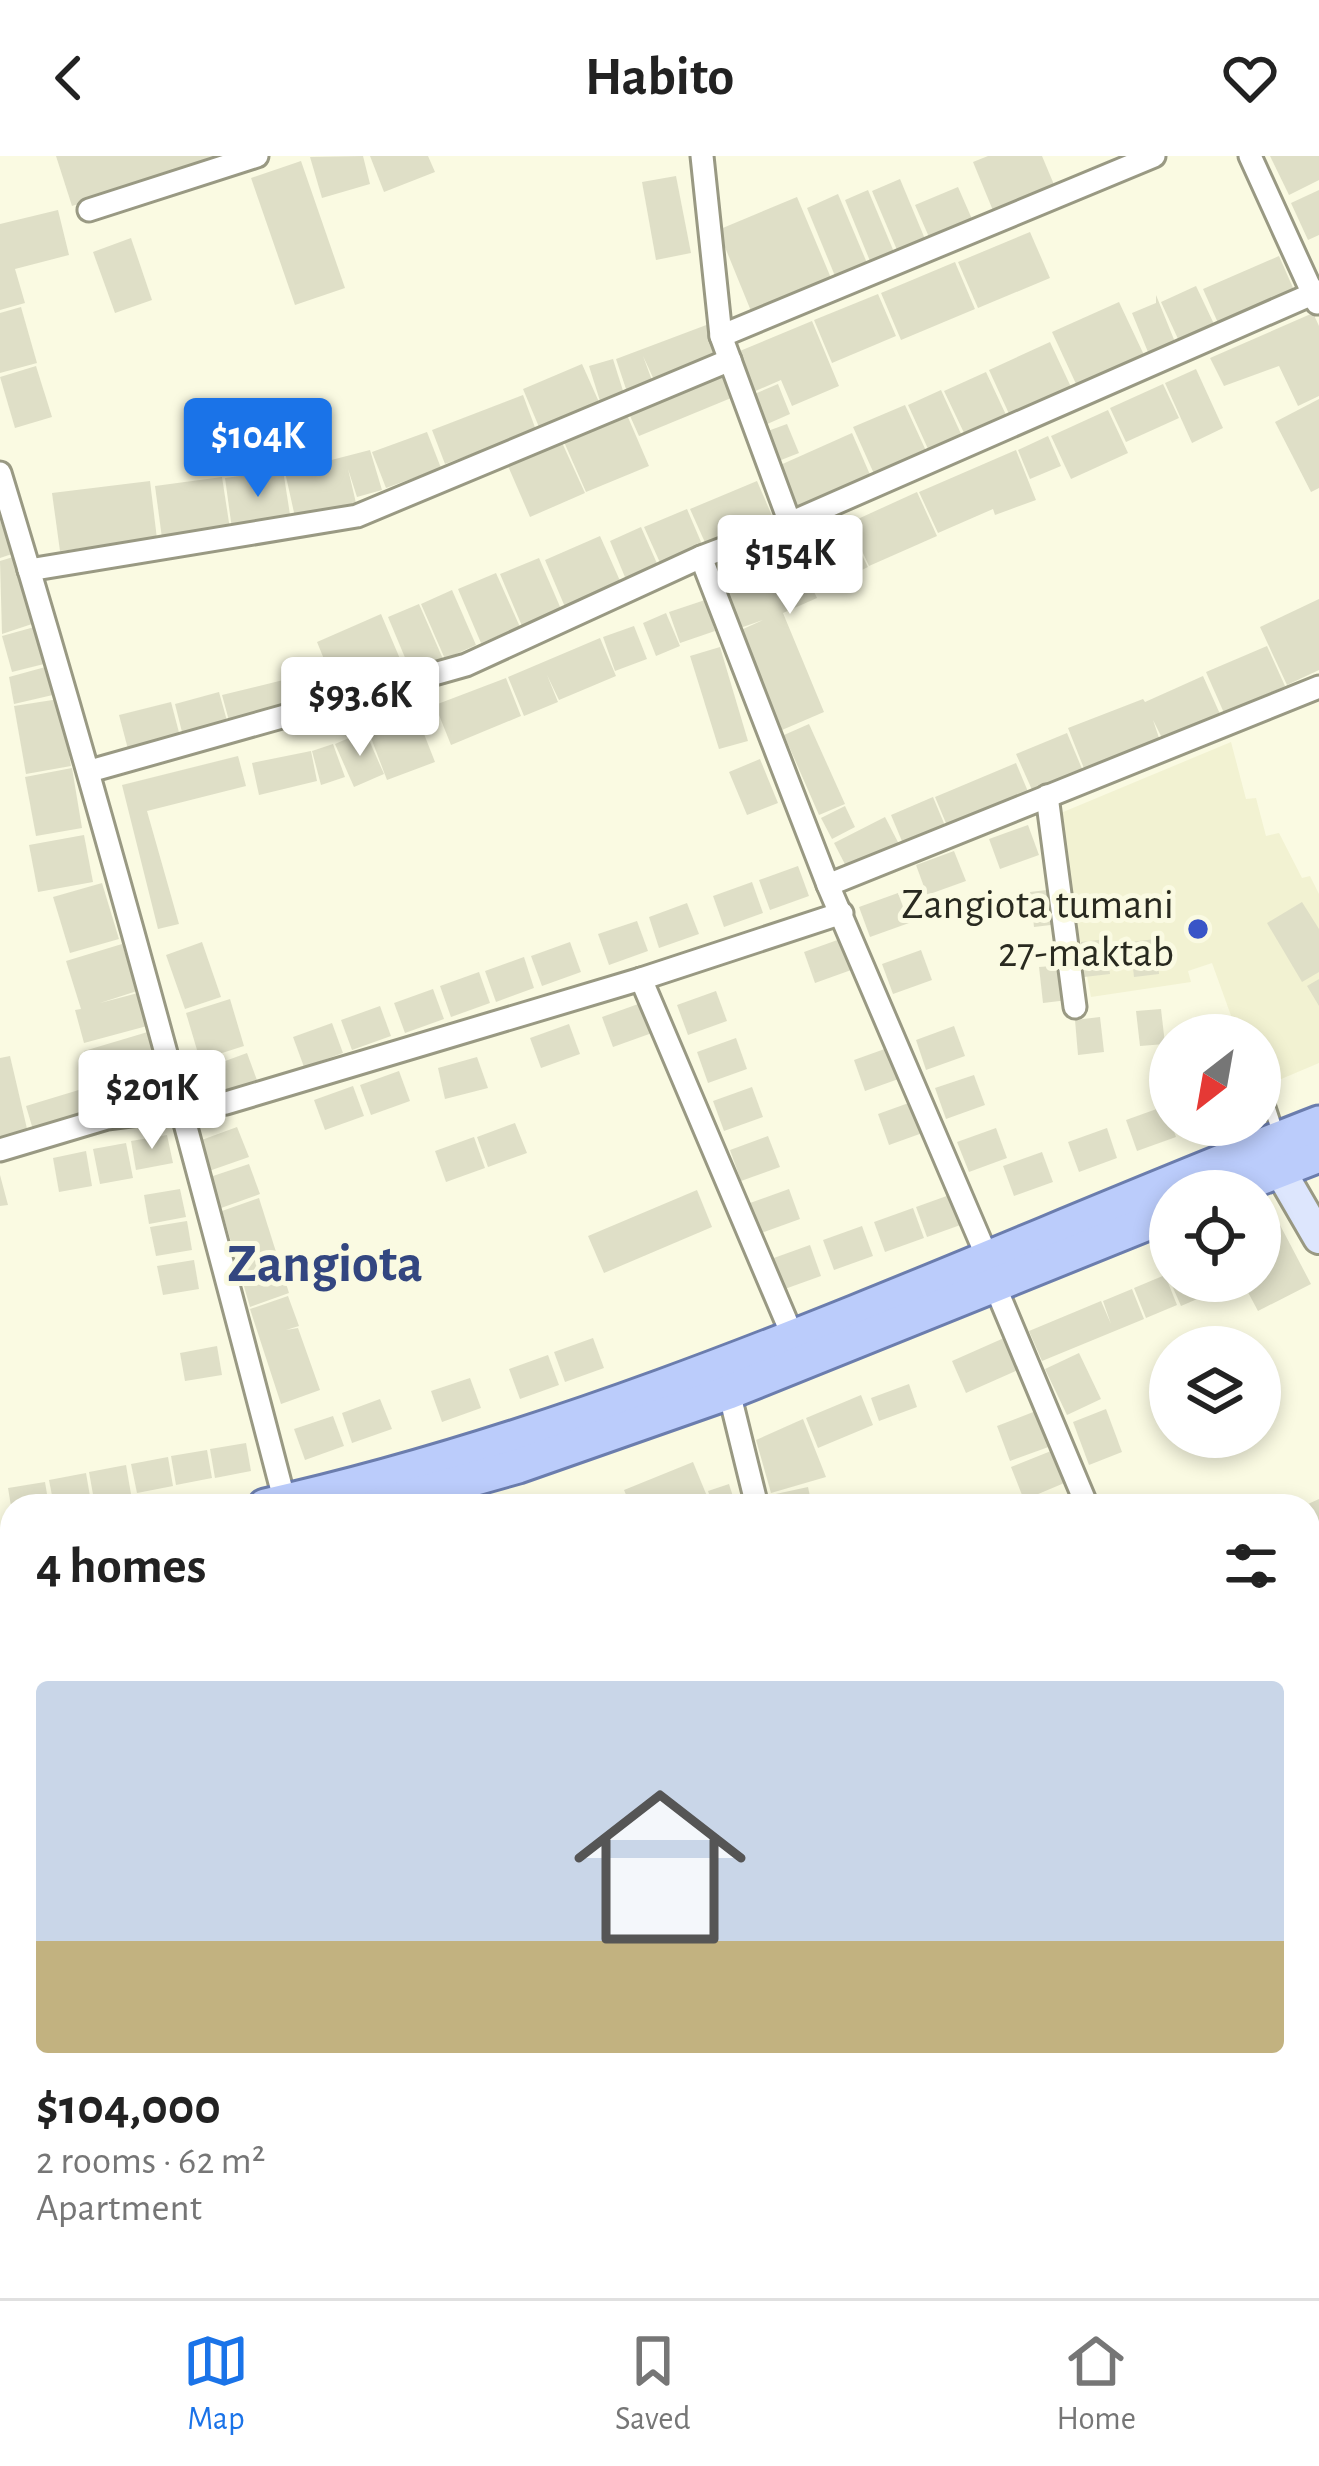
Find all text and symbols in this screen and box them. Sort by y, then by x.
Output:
icon: back [36,45,102,111]
icon: heart [1217,45,1283,111]
text: Habito [585,51,734,105]
pin: $104K [174,398,342,500]
text: $104K [211,417,305,456]
pin: $154K [706,515,874,617]
text: $154K [745,534,835,573]
pin: $93.6K [262,657,458,759]
text: $93.6K [308,676,412,715]
place label: Zangiota tumani 27-maktab [901,884,1174,974]
marker: Zangiota tumani 27-maktab [1185,916,1211,942]
north arrow [1149,1014,1281,1146]
map controls [1149,1014,1281,1458]
pin: $201K [68,1050,236,1152]
text: $201K [105,1069,199,1108]
button: locate [1149,1170,1281,1302]
district label: Zangiota [227,1238,423,1292]
button: layers [1149,1326,1281,1458]
icon: filters [1218,1533,1284,1599]
text: 4 homes [36,1541,206,1592]
icon: home [552,1759,768,1975]
text: $104,000 [36,2082,221,2133]
text: 2 rooms · 62 m² [36,2142,265,2181]
text: Apartment [36,2189,202,2228]
tab: Map [183,2328,249,2440]
tab: Saved [615,2328,691,2440]
tab: Home [1057,2328,1136,2440]

